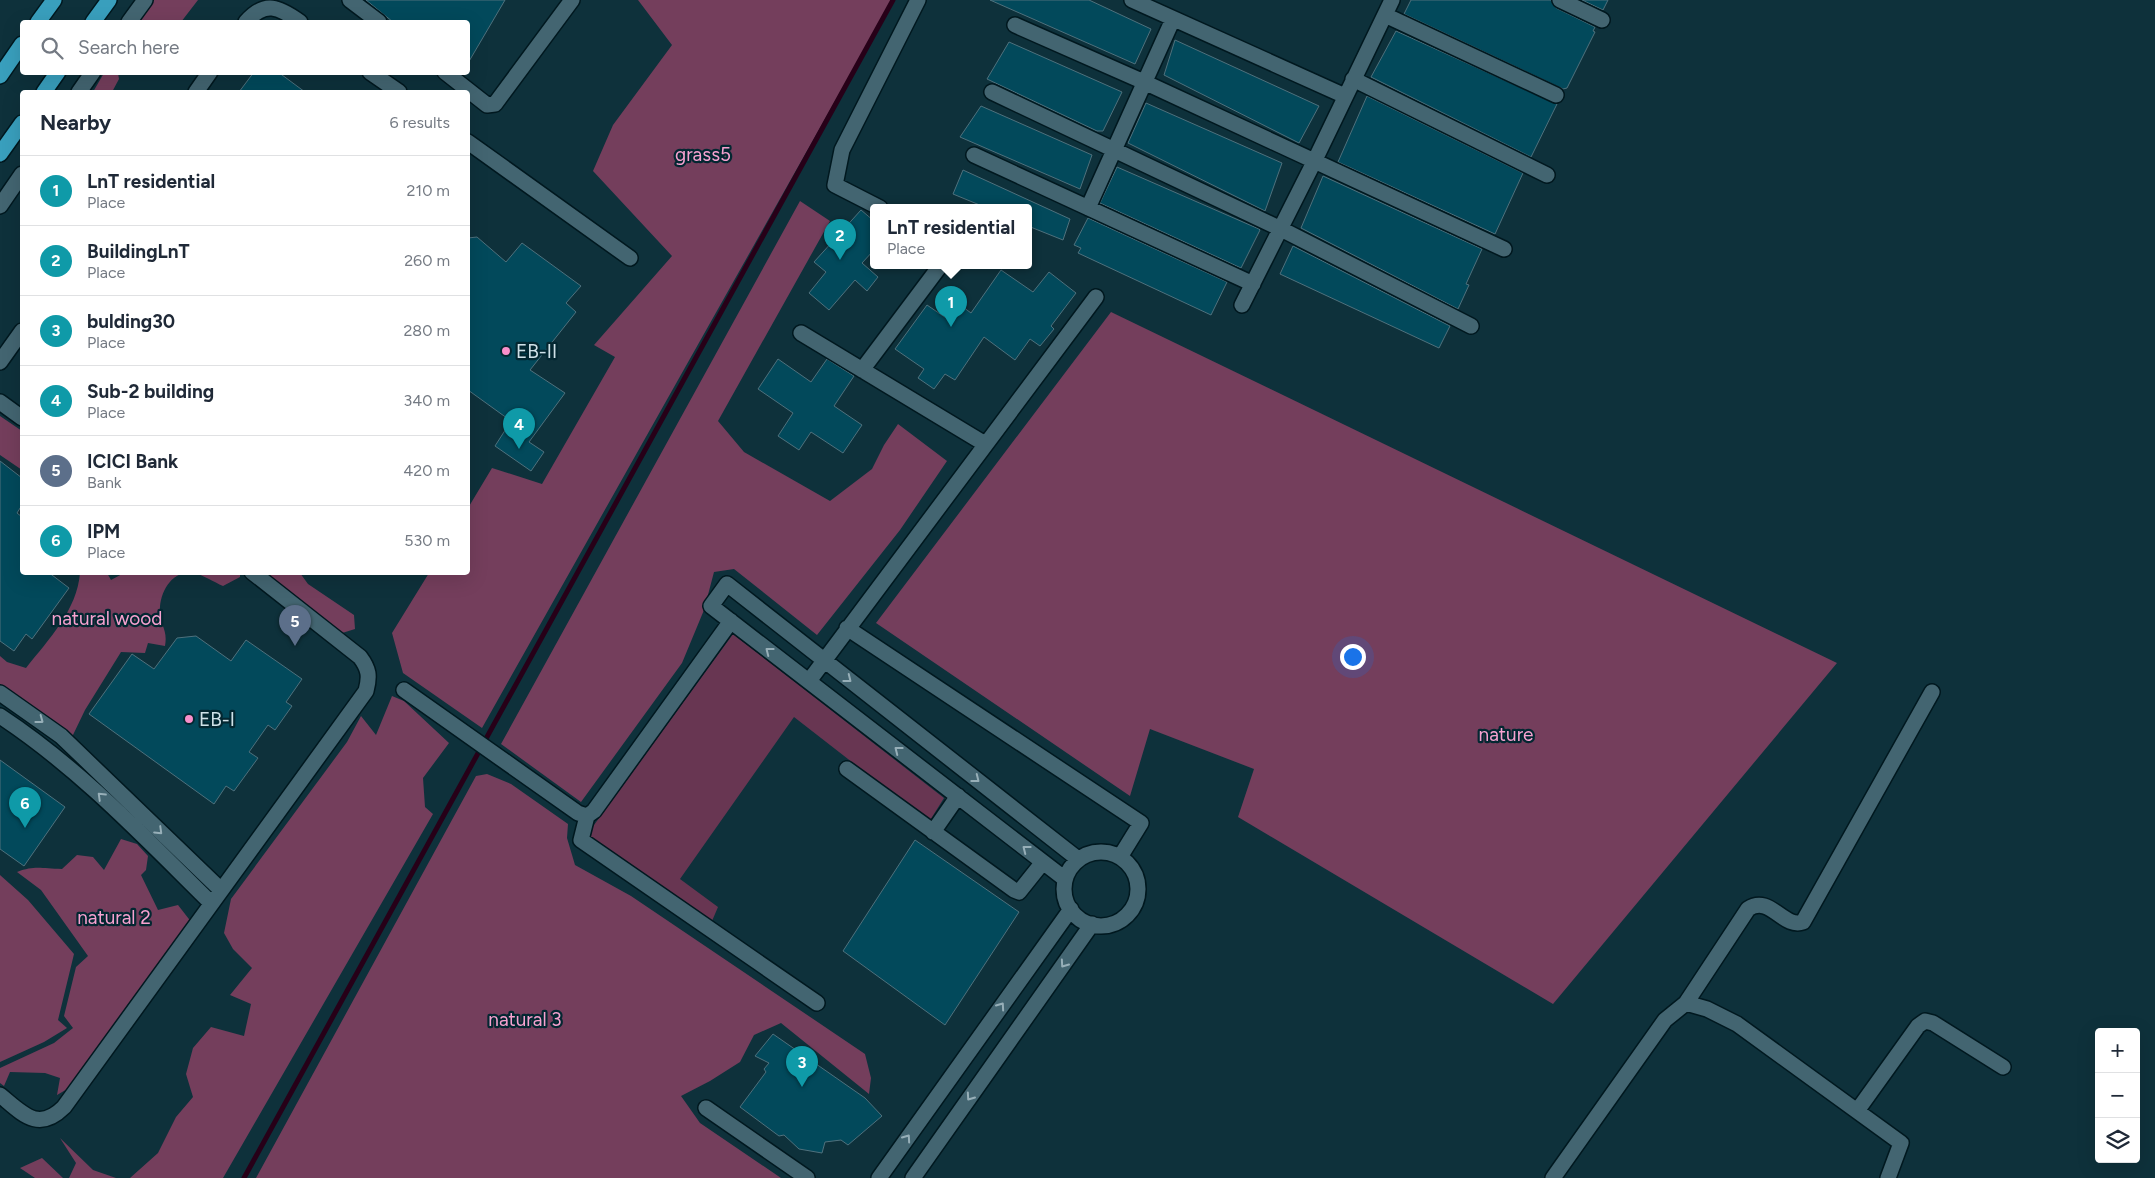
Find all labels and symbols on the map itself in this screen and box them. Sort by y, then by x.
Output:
park label: grass5 [675,143,731,166]
pin: 2 [824,219,856,260]
pin: 1 [935,286,967,327]
place label: EB-II [516,340,557,363]
marker: EB-II [500,345,512,357]
pin: 4 [503,408,535,449]
pin: 5 [279,605,311,646]
park label: natural wood [52,607,162,630]
your location [1340,644,1366,670]
one-way arrow [766,648,775,656]
one-way arrow [842,673,851,681]
place label: EB-I [199,708,235,731]
marker: EB-I [183,713,195,725]
one-way arrow [34,714,44,723]
park label: nature [1479,723,1533,746]
one-way arrow [894,747,904,756]
one-way arrow [970,773,980,782]
pin: 6 [9,787,41,828]
one-way arrow [98,793,107,802]
one-way arrow [154,825,163,834]
one-way arrow [1023,847,1032,855]
park label: natural 2 [77,906,151,929]
one-way arrow [1061,958,1070,968]
one-way arrow [995,1002,1004,1012]
park label: natural 3 [488,1008,562,1031]
pin: 3 [786,1046,818,1087]
one-way arrow [967,1091,976,1101]
one-way arrow [901,1134,910,1144]

